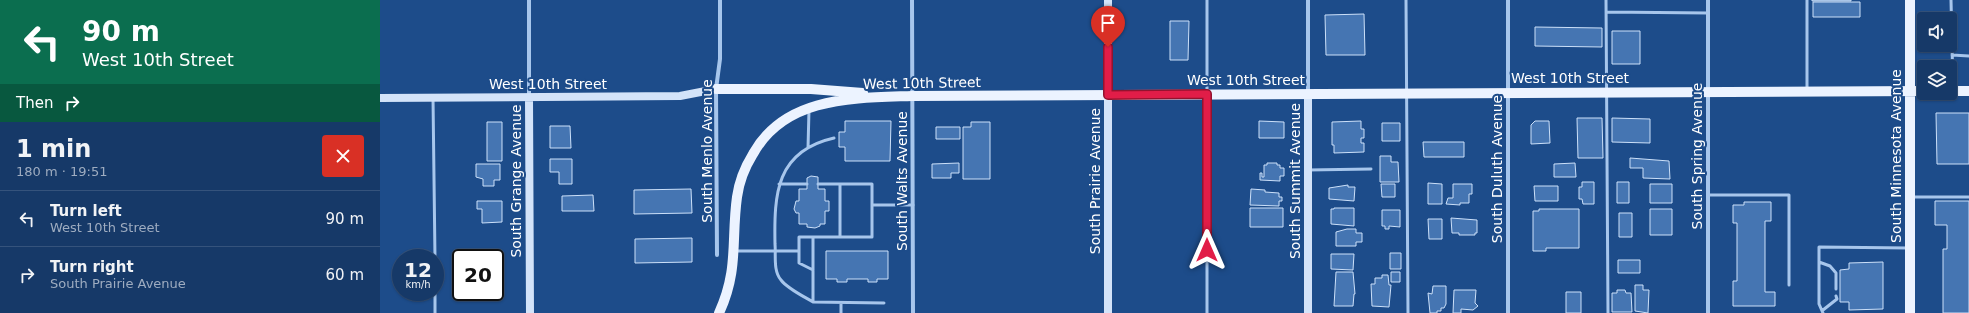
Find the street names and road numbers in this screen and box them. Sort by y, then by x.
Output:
street label: South Minnesota Avenue [1888,69,1904,243]
street label: West 10th Street [1511,70,1630,86]
street label: West 10th Street [1187,72,1306,88]
street label: West 10th Street [863,74,982,92]
street label: West 10th Street [489,76,608,92]
street label: South Menlo Avenue [699,79,715,223]
street label: South Spring Avenue [1689,83,1705,229]
street label: South Duluth Avenue [1489,95,1505,243]
street label: South Summit Avenue [1287,103,1303,259]
street label: South Grange Avenue [508,104,524,258]
street label: South Prairie Avenue [1087,108,1103,254]
street label: South Walts Avenue [894,111,910,251]

